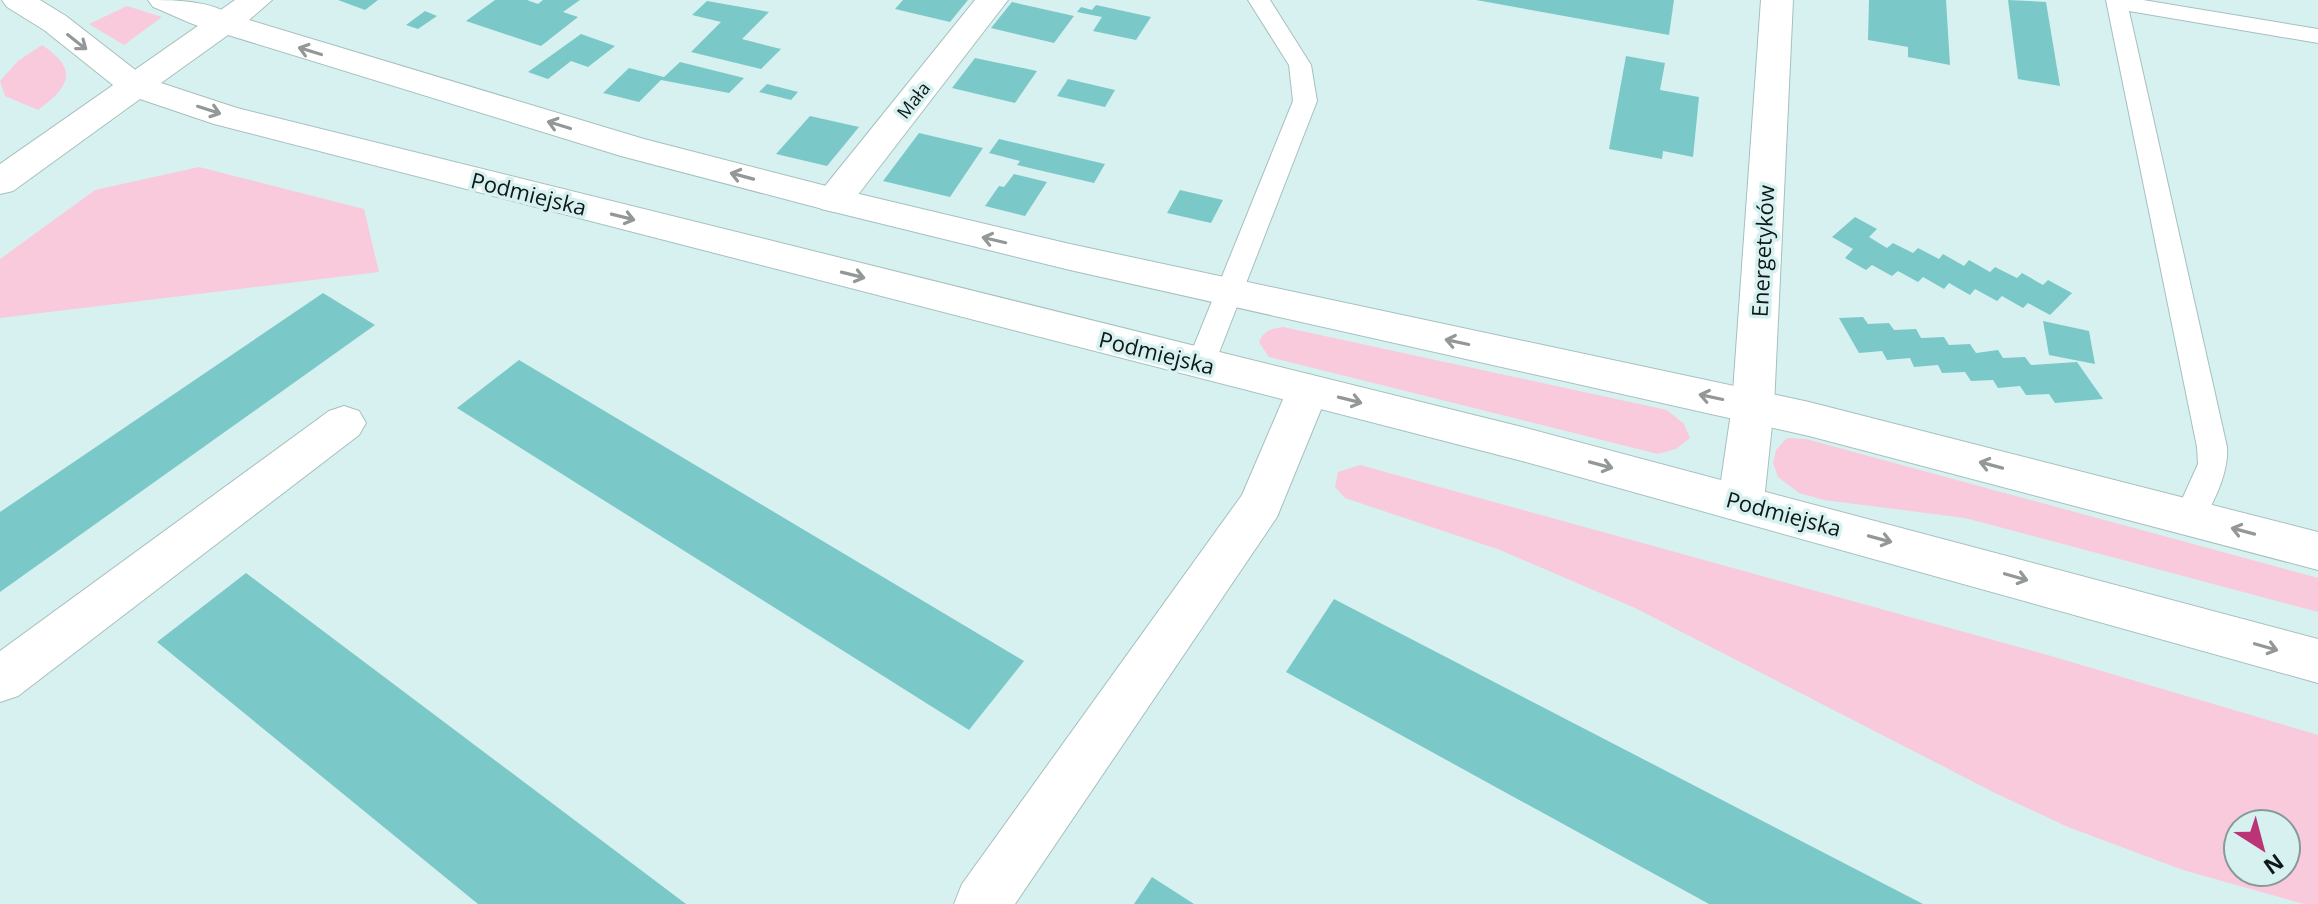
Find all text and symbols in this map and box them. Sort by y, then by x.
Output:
one-way arrow [66,33,87,50]
one-way arrow [297,43,323,58]
street label: Mała [891,77,935,123]
one-way arrow [195,103,221,118]
one-way arrow [547,117,572,131]
street label: Podmiejska [468,164,590,222]
one-way arrow [729,168,755,183]
street label: Energetyków [1744,184,1780,318]
one-way arrow [610,210,636,225]
one-way arrow [981,232,1007,247]
one-way arrow [840,268,865,283]
street label: Podmiejska [1096,323,1218,381]
one-way arrow [1445,334,1470,349]
one-way arrow [1699,389,1725,404]
one-way arrow [1336,394,1362,409]
one-way arrow [1978,457,2004,472]
one-way arrow [1588,458,1614,473]
street label: Podmiejska [1723,483,1845,543]
one-way arrow [2230,522,2256,537]
one-way arrow [1866,532,1892,547]
one-way arrow [2003,570,2029,585]
one-way arrow [2253,640,2279,655]
north arrow [2222,808,2302,888]
text: N [2258,848,2290,882]

